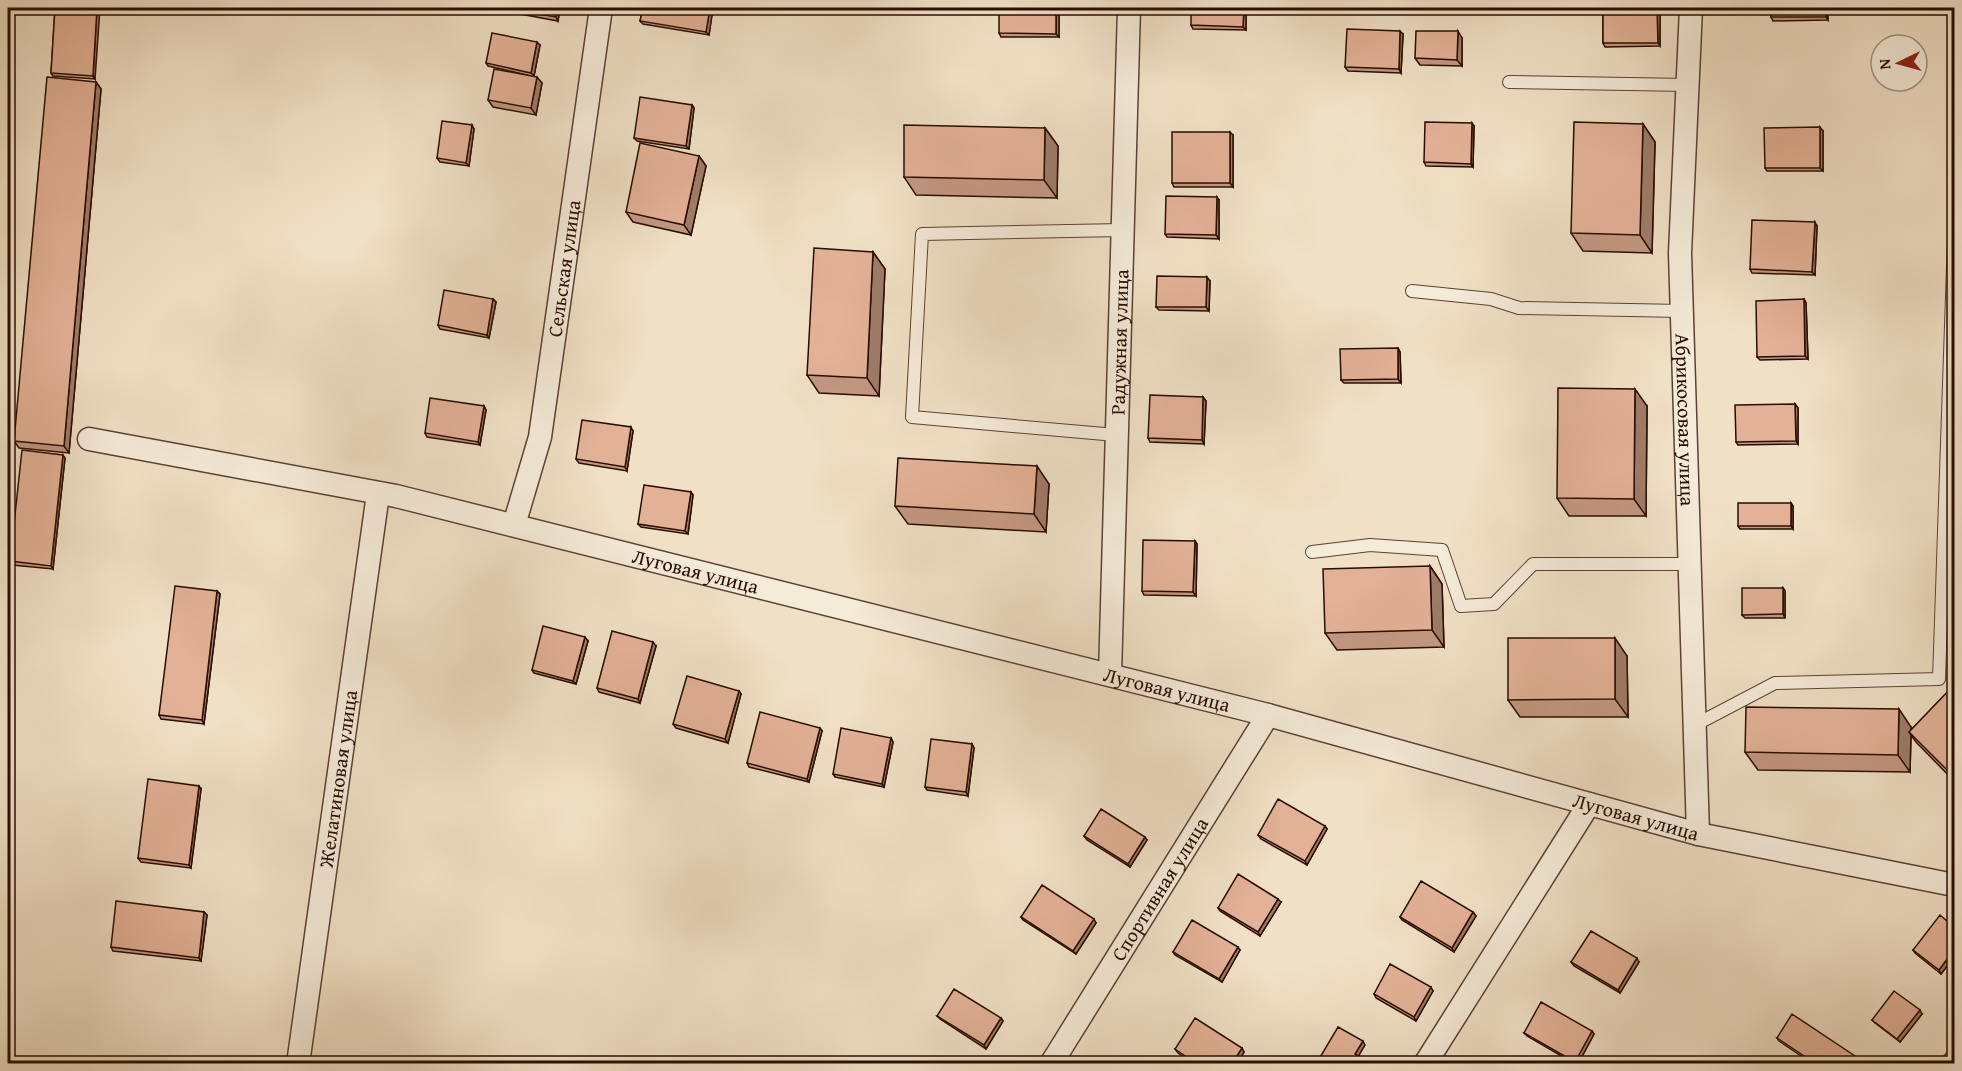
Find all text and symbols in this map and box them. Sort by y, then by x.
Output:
north arrow [1869,33,1929,93]
text: N [1872,58,1896,71]
street label: Сельская улица [539,197,588,339]
street label: Радужная улица [1102,268,1136,415]
street label: Абрикосовая улица [1668,333,1703,507]
street label: Луговая улица [629,541,762,601]
street label: Луговая улица [1101,659,1234,719]
street label: Желатиновая улица [311,688,364,870]
street label: Луговая улица [1570,785,1703,848]
street label: Спортивная улица [1104,811,1215,966]

